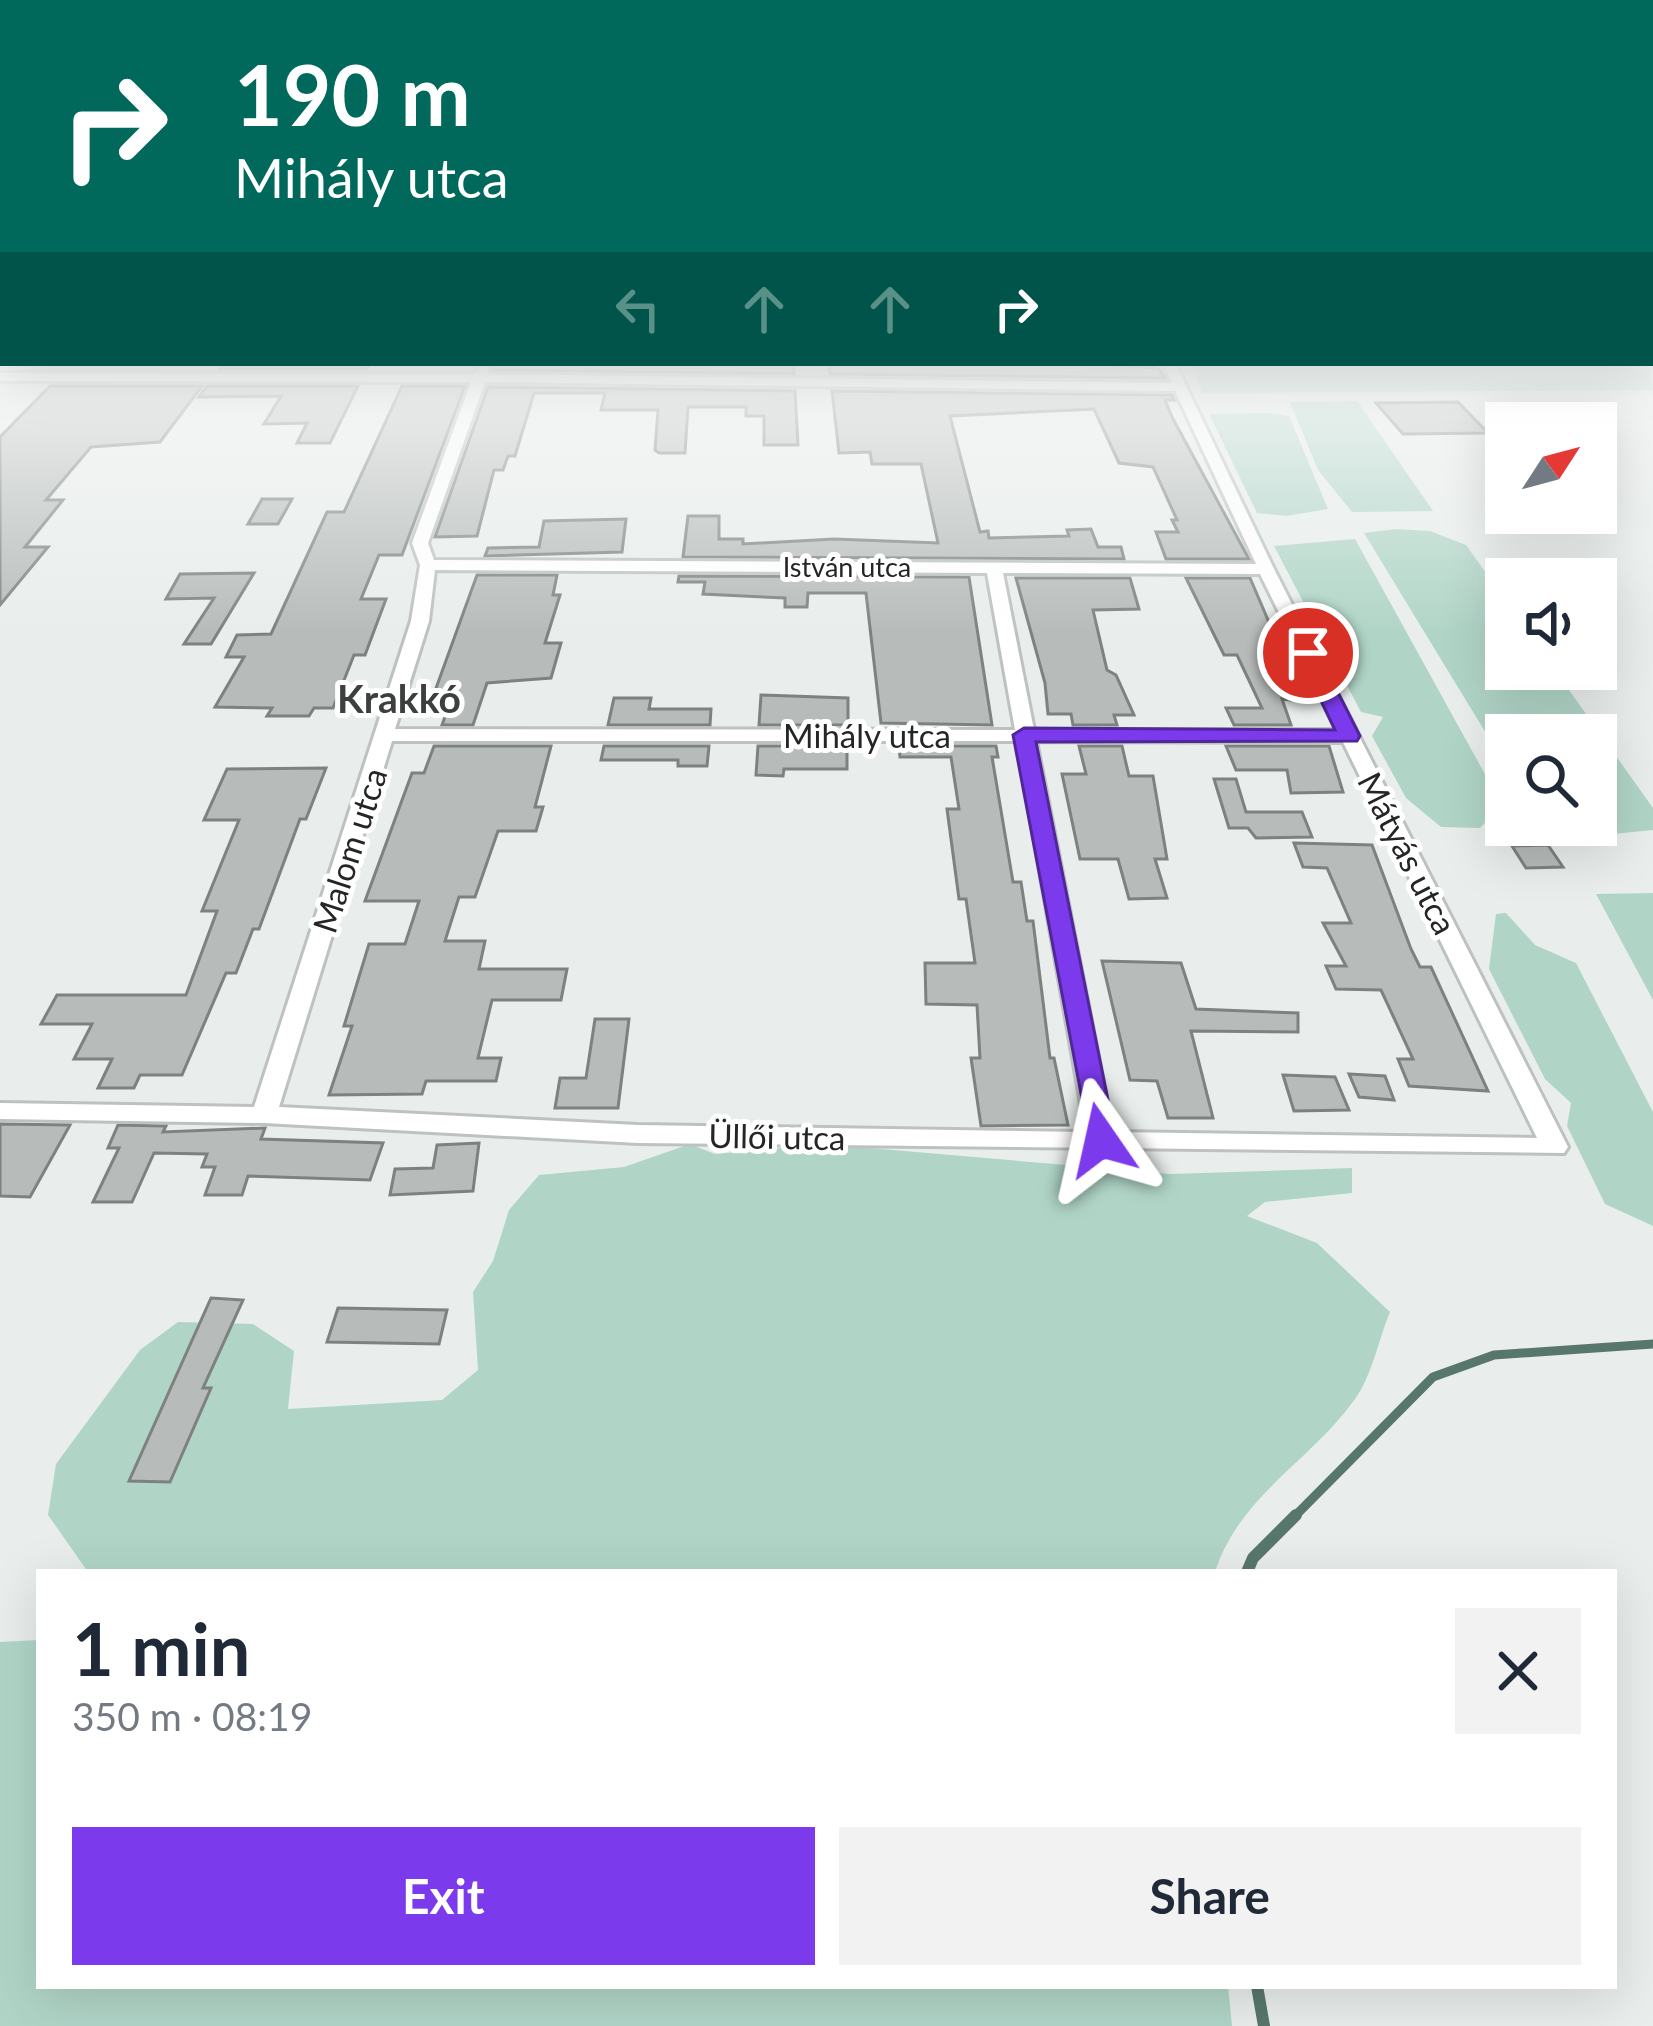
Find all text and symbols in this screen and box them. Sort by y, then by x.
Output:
text: 190 m [234,43,471,144]
icon: right [36,48,192,204]
text: Mihály utca [234,145,509,210]
icon: left [605,276,671,342]
icon: ahead [731,276,797,342]
icon: ahead [857,276,923,342]
icon: right [983,276,1049,342]
north arrow [1485,402,1617,534]
map controls [1485,402,1617,846]
street label: István utca [783,550,911,583]
button: sound [1485,558,1617,690]
pin [1257,602,1359,704]
icon: arrive [1275,620,1341,686]
district label: Krakkó [337,675,461,721]
button: search [1485,714,1617,846]
street label: Mihály utca [783,715,951,755]
street label: Malom utca [304,763,394,937]
street label: Mátyás utca [1350,765,1466,941]
position arrow [1038,1077,1164,1203]
street label: Üllői utca [708,1115,846,1157]
text: 1 min [72,1605,250,1691]
button: close [1455,1608,1581,1734]
text: 350 m · 08:19 [72,1693,312,1739]
button: Exit [72,1827,815,1965]
button: Share [839,1827,1581,1965]

